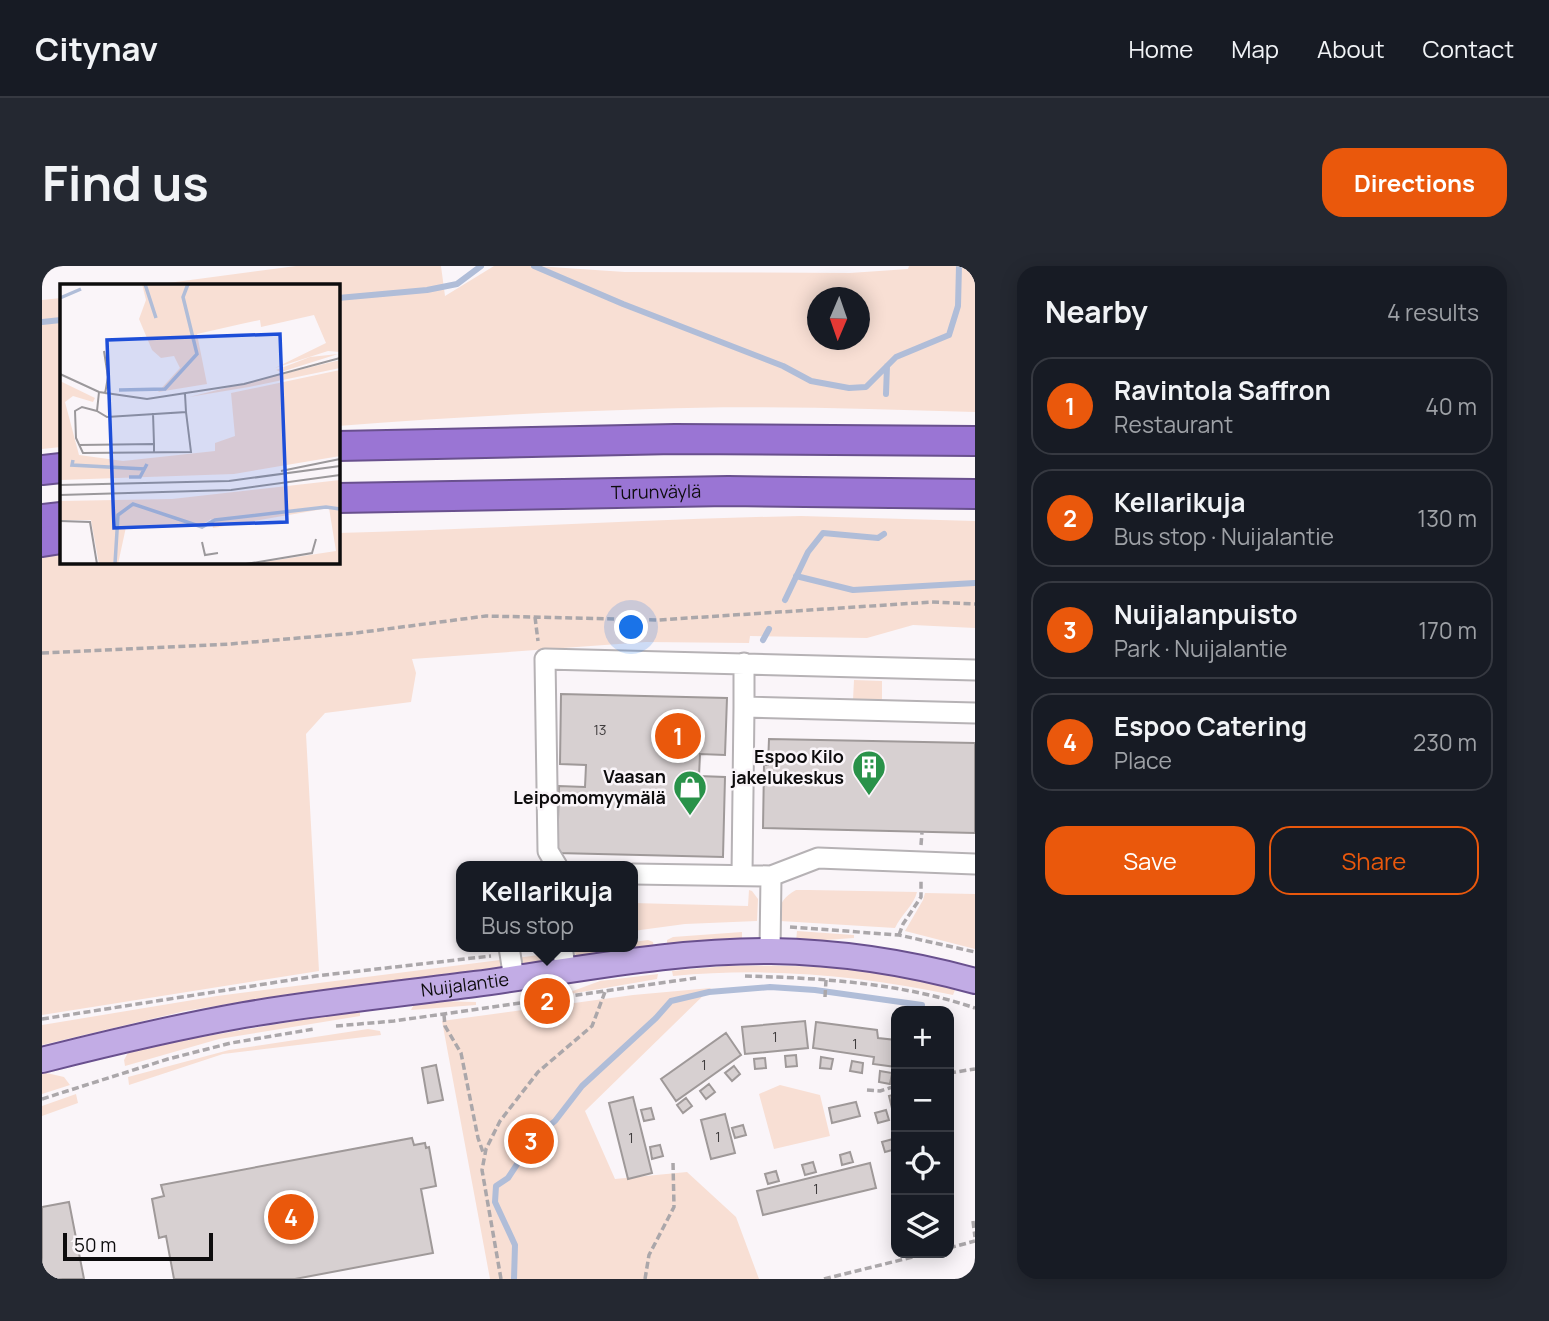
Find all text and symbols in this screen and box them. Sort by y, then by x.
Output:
text: Citynav [35,26,158,71]
text: Home [1128,32,1193,65]
text: Map [1231,32,1279,65]
text: About [1317,32,1385,65]
text: Contact [1423,32,1514,65]
button: Directions [1322,148,1507,217]
text: Find us [42,149,209,216]
inset map [60,284,340,564]
north arrow [807,287,870,350]
text: Nearby [1045,291,1148,332]
text: 4 results [1387,296,1479,328]
text: Ravintola Saffron [1114,372,1331,408]
text: 1 [1065,390,1075,422]
text: 40 m [1425,390,1477,422]
text: Restaurant [1114,408,1233,440]
street label: Turunväylä [611,478,701,504]
text: Kellarikuja [1114,484,1245,520]
text: 2 [1063,502,1077,534]
text: 130 m [1417,502,1477,534]
text: Bus stop · Nuijalantie [1114,520,1334,552]
text: Nuijalanpuisto [1114,596,1298,632]
your location [614,610,648,644]
text: 3 [1063,614,1077,646]
text: 170 m [1418,614,1477,646]
text: Park · Nuijalantie [1114,632,1287,664]
text: Espoo Catering [1114,708,1307,744]
pin: 1 [655,710,701,762]
house number: 13 [593,720,607,739]
text: 4 [1063,726,1077,758]
text: 230 m [1413,726,1477,758]
place label: Espoo Kilo jakelukeskus [730,744,844,789]
text: Place [1114,744,1172,776]
building icon: Espoo Kilo jakelukeskus [850,748,888,797]
place label: Vaasan Leipomomyymälä [513,764,666,809]
shop icon: Vaasan Leipomomyymälä [671,768,709,817]
button: Save [1045,826,1255,895]
button: Share [1269,826,1479,895]
popup [456,861,638,952]
text: Kellarikuja [481,873,613,909]
text: Bus stop [481,909,574,941]
street label: Nuijalantie [419,966,510,1002]
pin: 2 [524,975,570,1027]
map controls [891,1006,954,1258]
button: + [891,1006,954,1069]
house number: 1 [772,1027,778,1046]
house number: 1 [852,1034,858,1053]
house number: 1 [701,1055,707,1074]
button: − [891,1069,954,1132]
pin: 3 [508,1115,554,1167]
house number: 1 [715,1127,721,1146]
house number: 1 [628,1128,634,1147]
button: locate [891,1132,954,1195]
house number: 1 [813,1179,819,1198]
pin: 4 [268,1191,314,1243]
button: layers [891,1195,954,1258]
scale bar [63,1230,214,1262]
text: 50 m [74,1232,116,1258]

